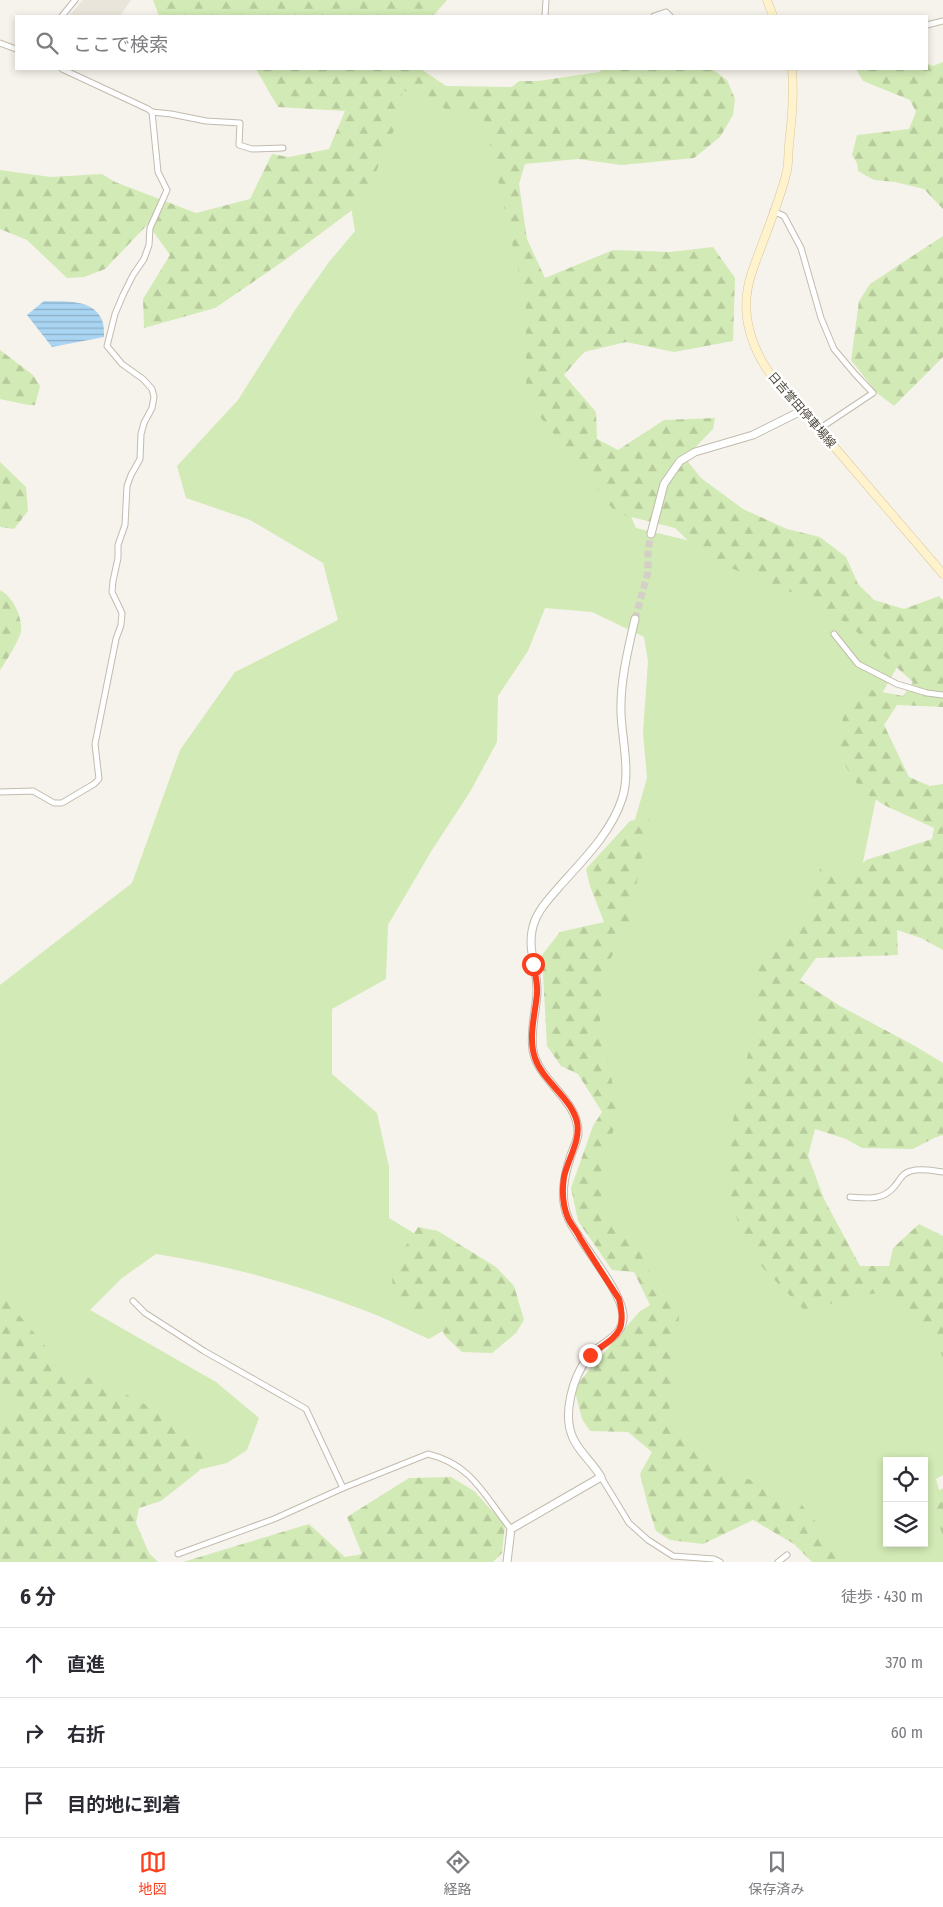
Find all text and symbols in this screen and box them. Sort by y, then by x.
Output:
search box [15,15,928,70]
icon: search [33,29,61,57]
text: ここで検索 [73,33,168,56]
street label: 日吉誉田停車場線 [765,369,839,451]
route start [522,953,545,976]
route end [579,1344,602,1367]
map controls [883,1457,928,1547]
button: locate [883,1457,928,1502]
button: layers [883,1502,928,1547]
text: 6 分 [20,1584,56,1610]
text: 徒歩 · 430 m [841,1587,923,1606]
icon: ahead [20,1649,48,1677]
text: 直進 [67,1653,105,1676]
text: 370 m [885,1653,923,1672]
icon: right [20,1719,48,1747]
text: 右折 [67,1723,105,1746]
text: 60 m [891,1723,923,1742]
icon: arrive [20,1789,48,1817]
text: 目的地に到着 [67,1793,181,1816]
tab: 地図 [139,1848,167,1898]
tab: 経路 [444,1848,472,1898]
tab: 保存済み [749,1848,805,1898]

